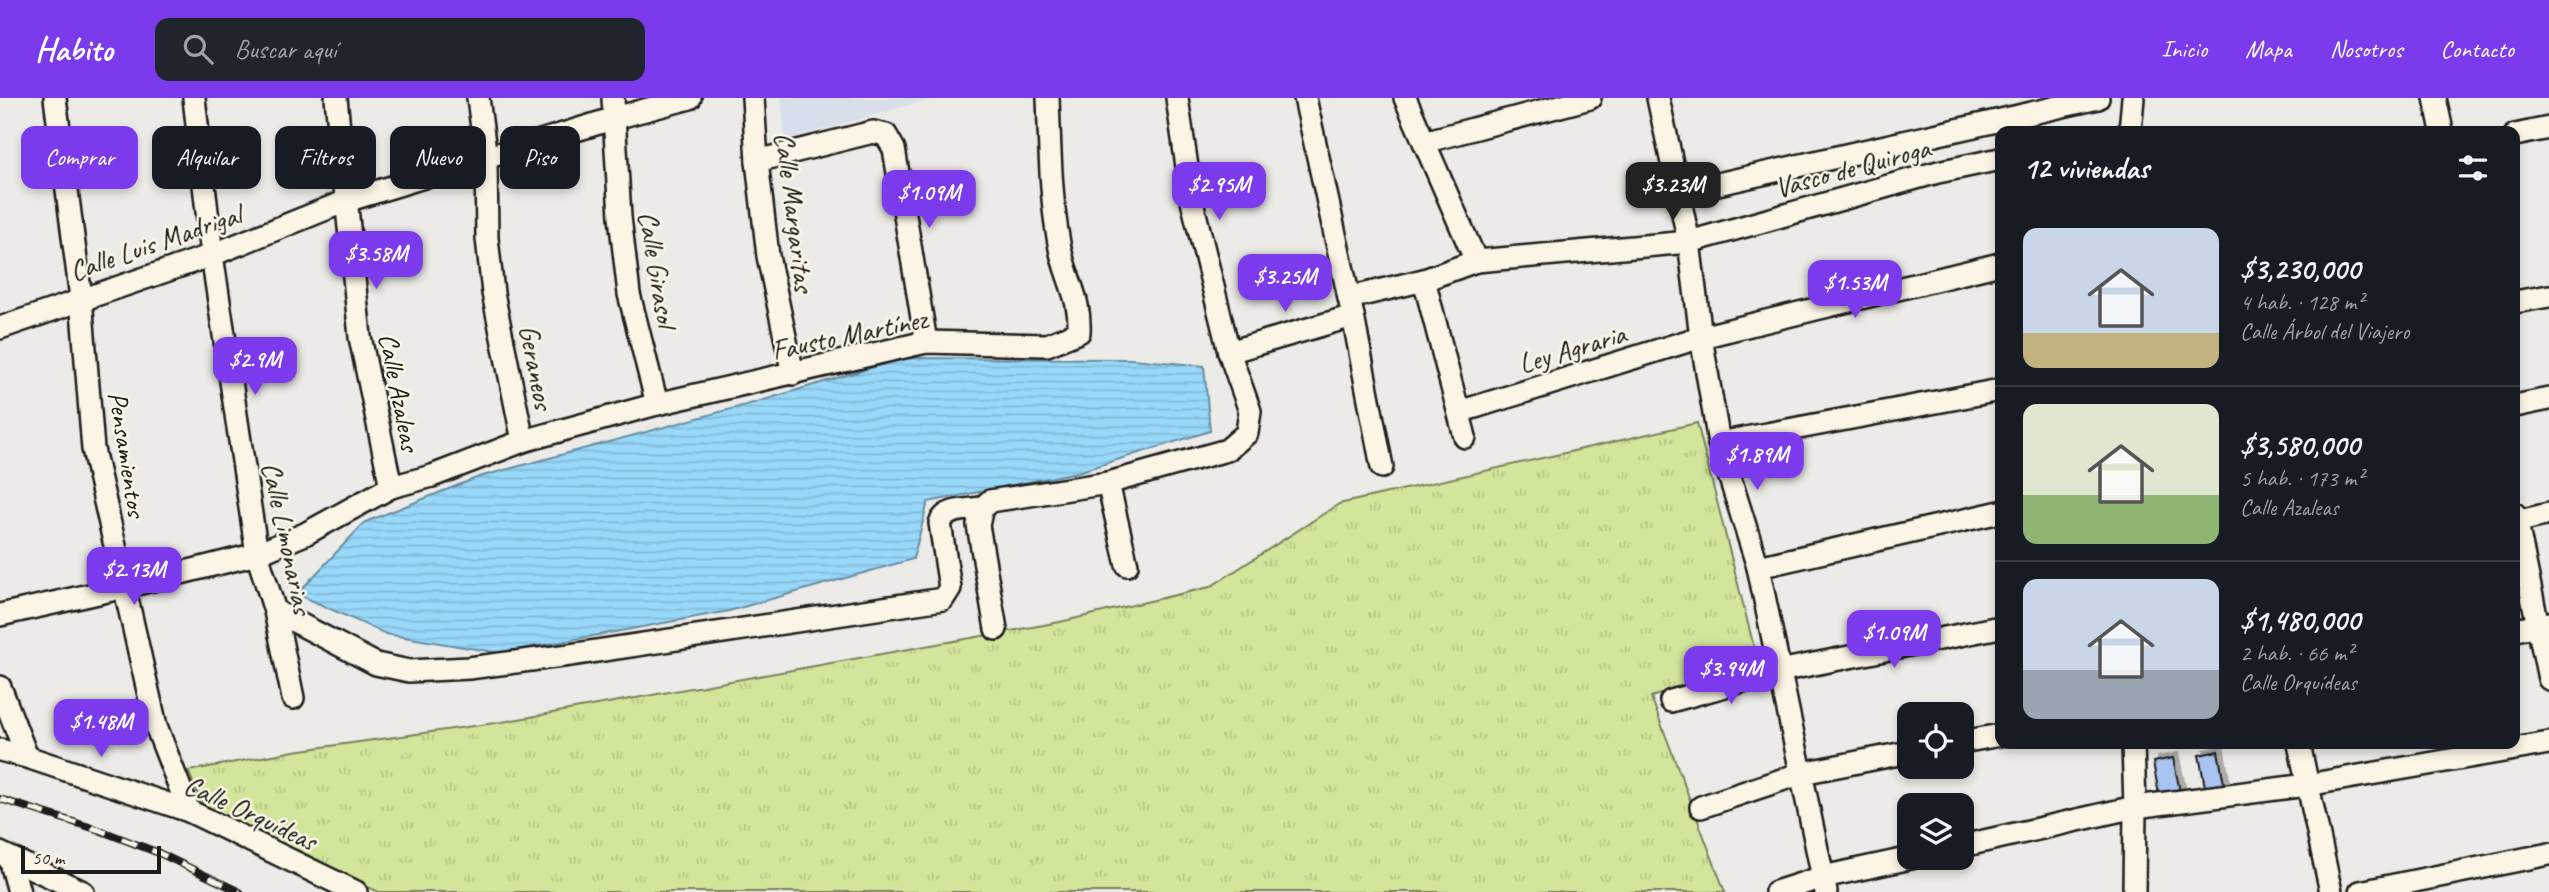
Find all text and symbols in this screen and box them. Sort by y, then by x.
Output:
search box [155,18,645,81]
text: Habito [35,28,113,70]
icon: search [179,30,217,68]
text: Buscar aquí [235,33,337,66]
text: Inicio [2161,34,2207,64]
text: Mapa [2245,34,2292,64]
text: Nosotros [2330,34,2402,64]
text: Contacto [2440,34,2514,64]
chip: Comprar [21,126,138,189]
chip: Alquilar [152,126,261,189]
chip: Filtros [275,126,376,189]
chip: Nuevo [390,126,486,189]
chip: Piso [500,126,580,189]
street label: Calle Margaritas [767,130,822,296]
street label: Vasco de Quiroga [1771,130,1935,205]
text: 12 viviendas [2023,149,2149,187]
icon: filters [2454,149,2492,187]
pin: $2.95M [1162,162,1276,222]
pin: $3.23M [1616,162,1730,222]
pin: $1.09M [872,170,986,230]
text: $2.95M [1188,170,1250,199]
text: $3.23M [1642,170,1704,199]
text: $1.09M [898,178,960,207]
street label: Calle Luis Madrigal [65,195,251,288]
street label: Calle Girasol [631,209,685,335]
pin: $3.58M [319,232,433,291]
text: $3.58M [345,239,407,268]
text: $3,230,000 [2240,250,2360,288]
pin: $3.25M [1228,254,1342,314]
icon: home [2079,256,2163,340]
pin: $1.53M [1798,260,1912,320]
text: $3.25M [1254,262,1316,291]
text: $1.53M [1824,268,1886,297]
text: 4 hab. · 128 m² [2240,288,2364,317]
street label: Fausto Martínez [768,301,932,368]
street label: Ley Agraria [1514,315,1632,381]
text: Calle Árbol del Viajero [2240,317,2409,346]
street label: Geraneos [511,322,562,415]
street label: Calle Azaleas [371,330,429,457]
pin: $2.9M [206,338,304,397]
text: $2.9M [229,345,281,374]
street label: Pensamientos [100,389,155,522]
text: $3,580,000 [2240,426,2359,464]
pin: $1.89M [1700,432,1814,492]
icon: home [2079,432,2163,516]
text: $1.89M [1726,440,1788,469]
street label: Calle Limonarias [254,459,321,620]
text: 5 hab. · 173 m² [2240,464,2364,493]
text: Calle Azaleas [2240,493,2338,522]
pin: $2.13M [77,547,191,607]
text: $2.13M [103,555,165,584]
text: $1,480,000 [2240,601,2360,639]
icon: home [2079,607,2163,691]
pin: $1.09M [1837,610,1951,670]
text: $1.09M [1863,618,1925,647]
text: 2 hab. · 66 m² [2240,639,2353,668]
pin: $3.94M [1674,646,1788,706]
text: $3.94M [1700,654,1762,683]
text: Calle Orquídeas [2240,668,2356,697]
pin: $1.48M [44,700,158,759]
map controls [1897,702,1974,870]
button: locate [1897,702,1974,779]
text: $1.48M [70,707,132,736]
street label: Calle Orquídeas [179,767,325,859]
button: layers [1897,793,1974,870]
scale bar [21,843,161,875]
text: 50 m [32,846,64,870]

